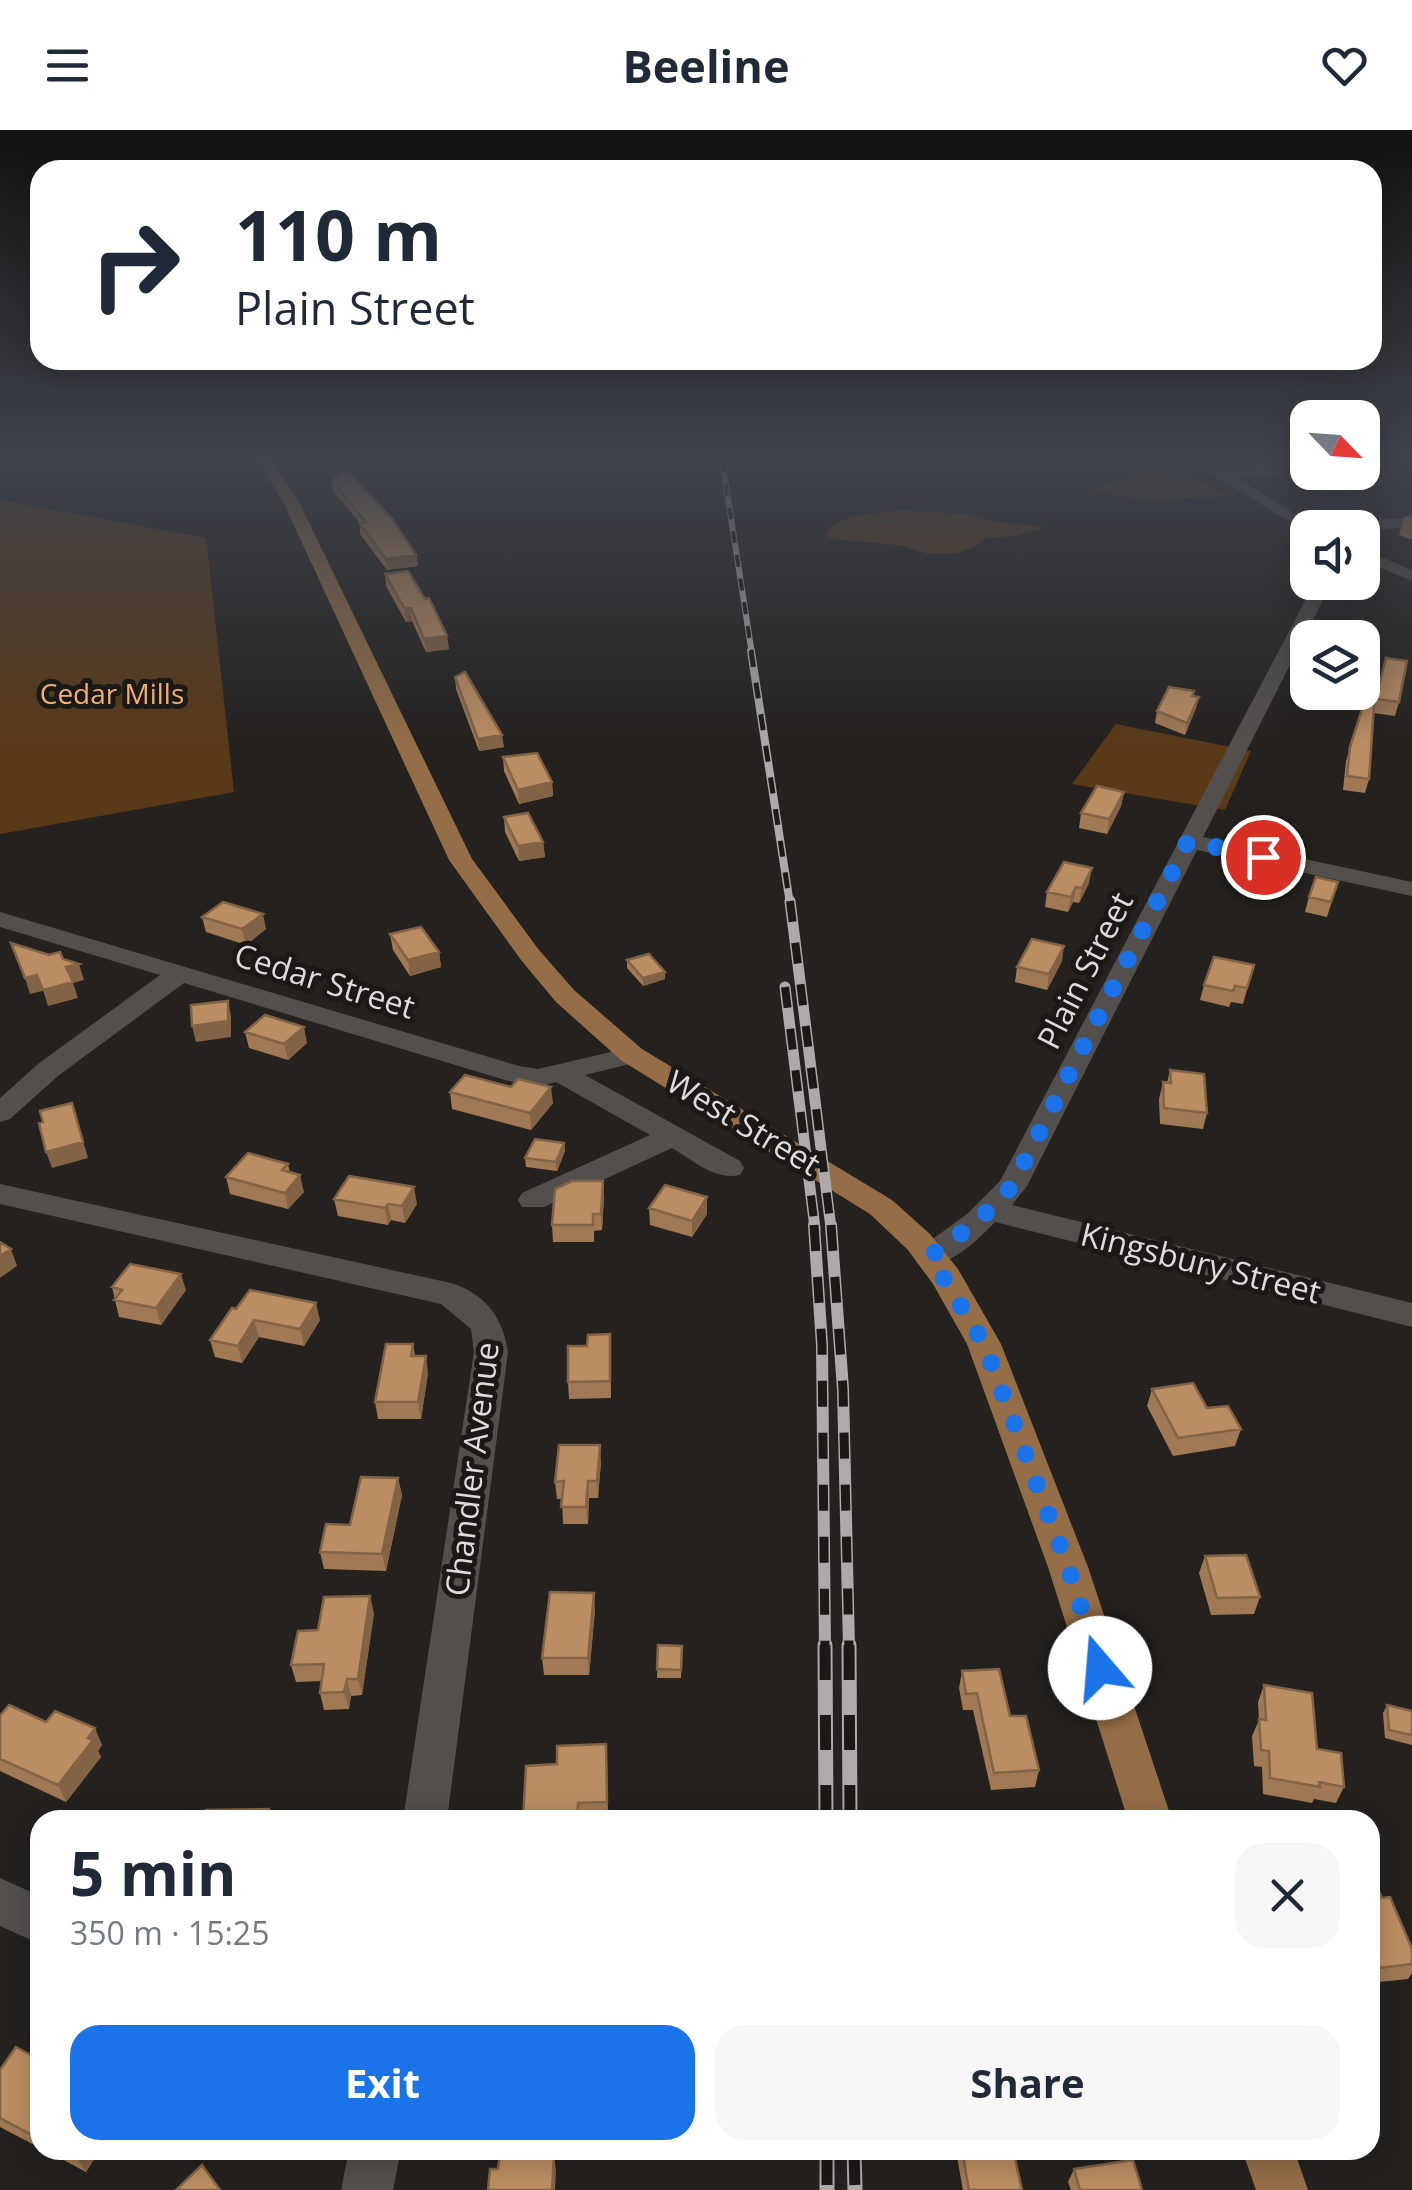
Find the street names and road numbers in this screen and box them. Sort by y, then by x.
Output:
street label: Plain Street [1026,884,1142,1056]
street label: Cedar Street [230,932,420,1028]
street label: West Street [659,1059,829,1185]
street label: Kingsbury Street [1076,1211,1326,1313]
street label: Chandler Avenue [434,1340,508,1598]

